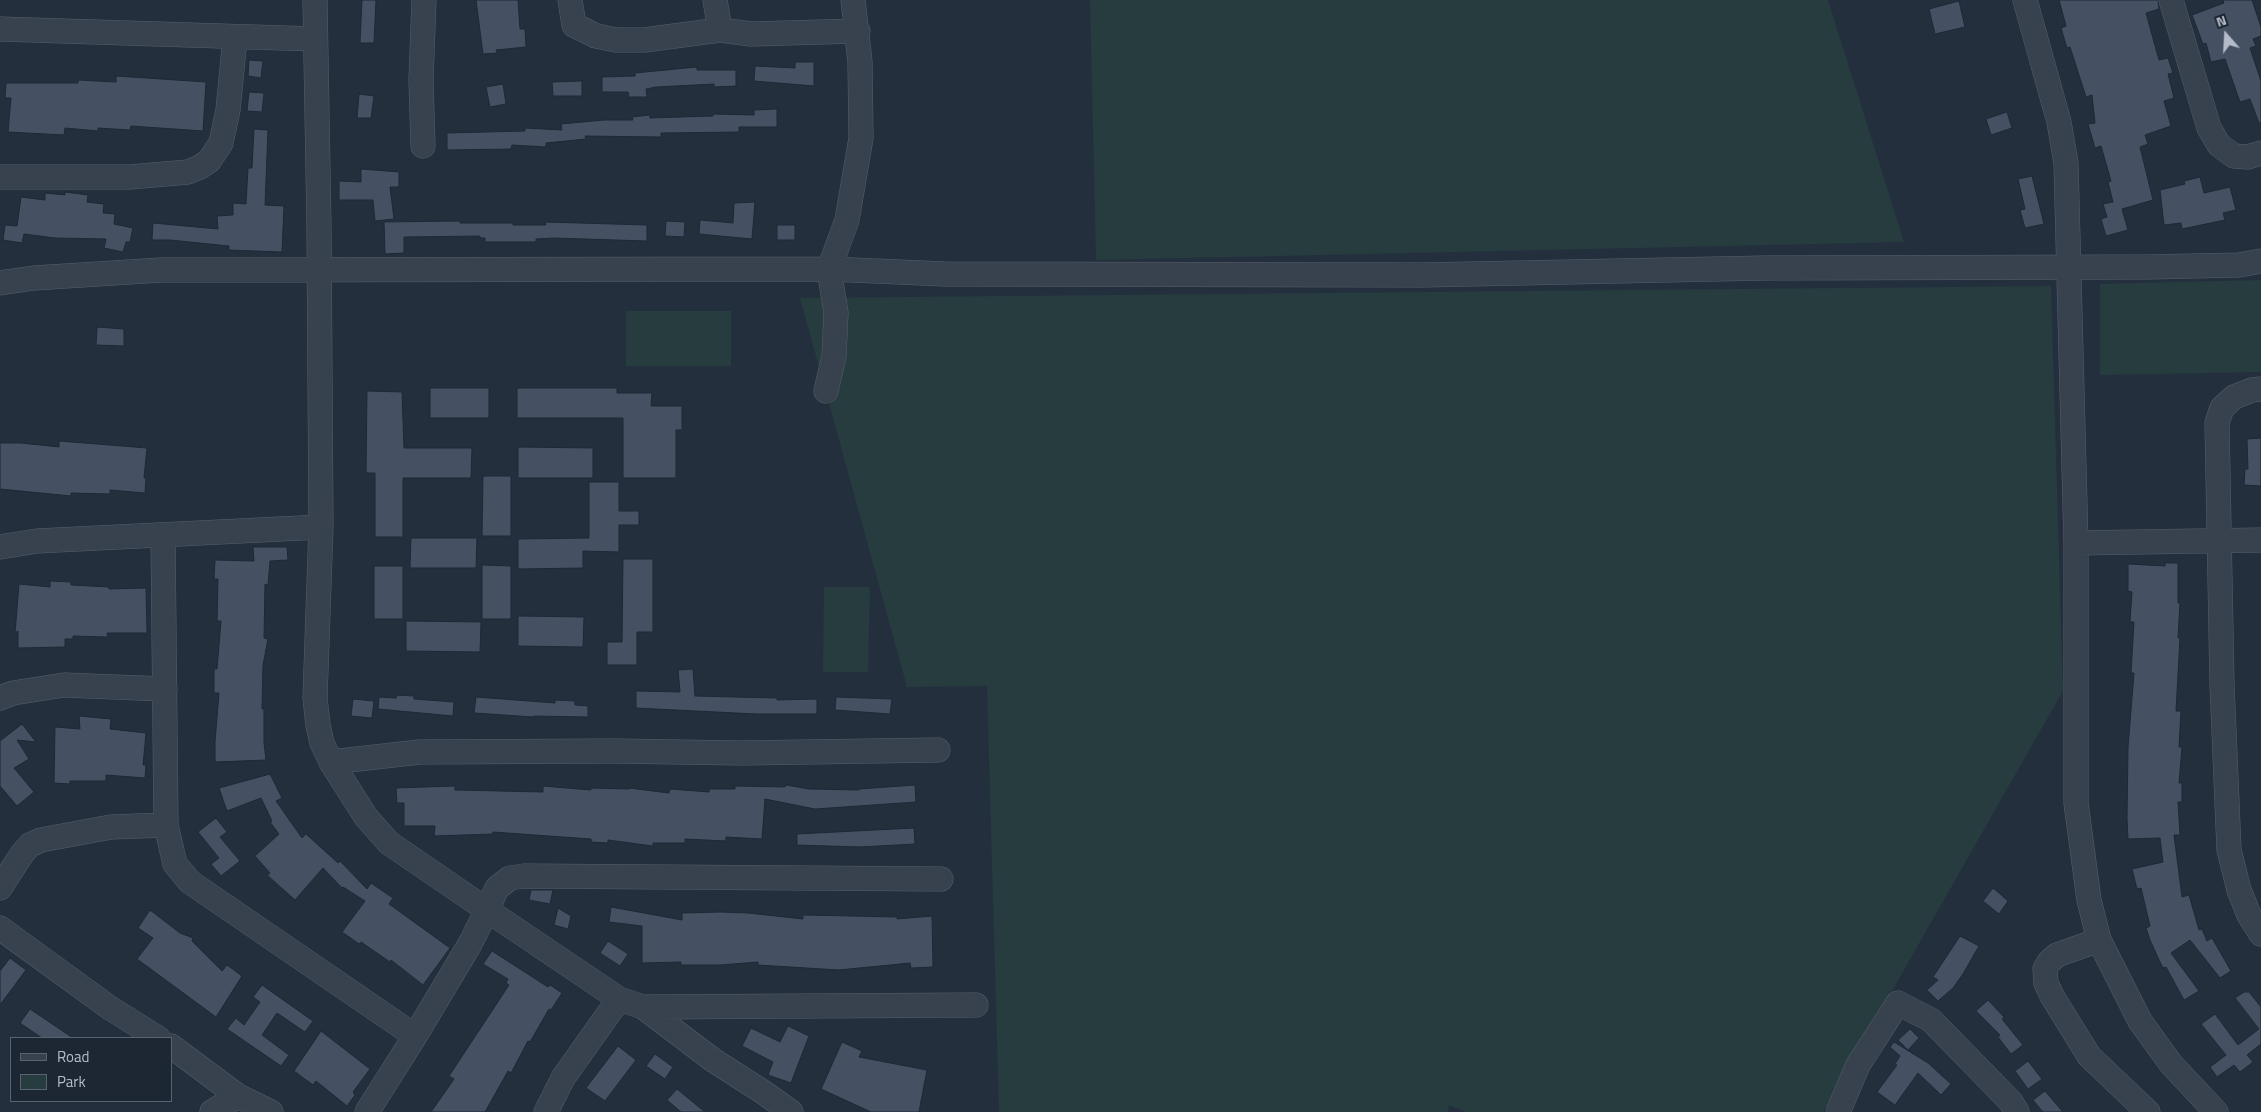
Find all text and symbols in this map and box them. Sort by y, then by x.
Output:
text: N [2213,9,2229,32]
north arrow [2201,10,2251,60]
legend [10,1037,172,1102]
text: Road [57,1045,89,1068]
text: Park [57,1070,86,1093]

